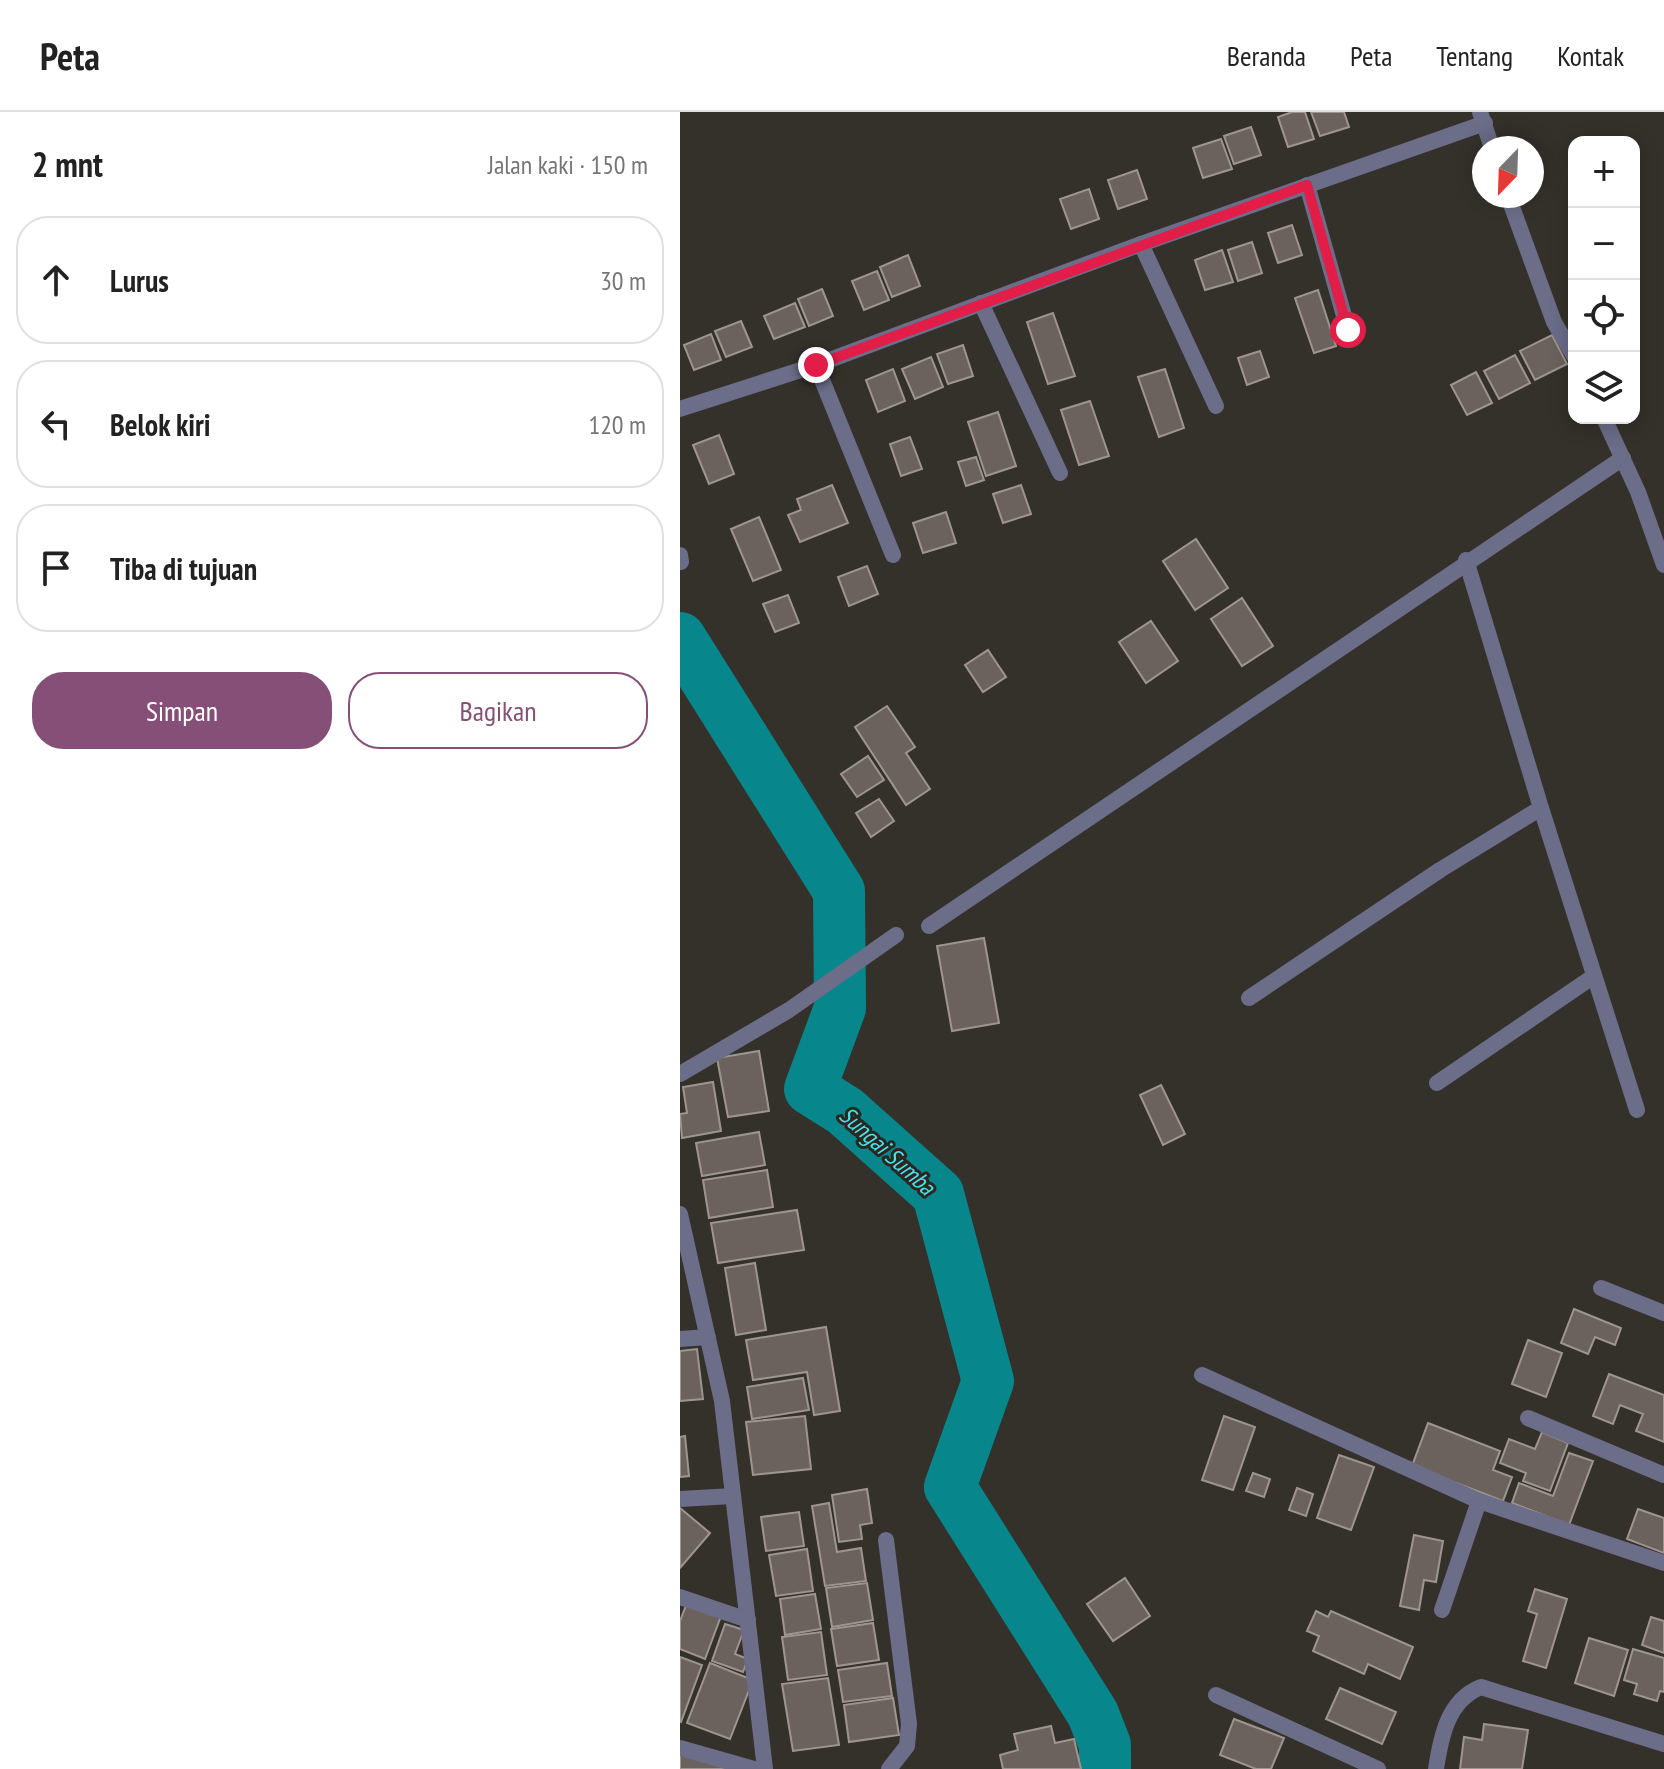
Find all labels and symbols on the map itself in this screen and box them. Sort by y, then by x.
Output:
north arrow [1472,136,1544,208]
route start [1330,312,1366,348]
route end [798,347,834,383]
water label: Sungai Sumba [833,1100,943,1202]

